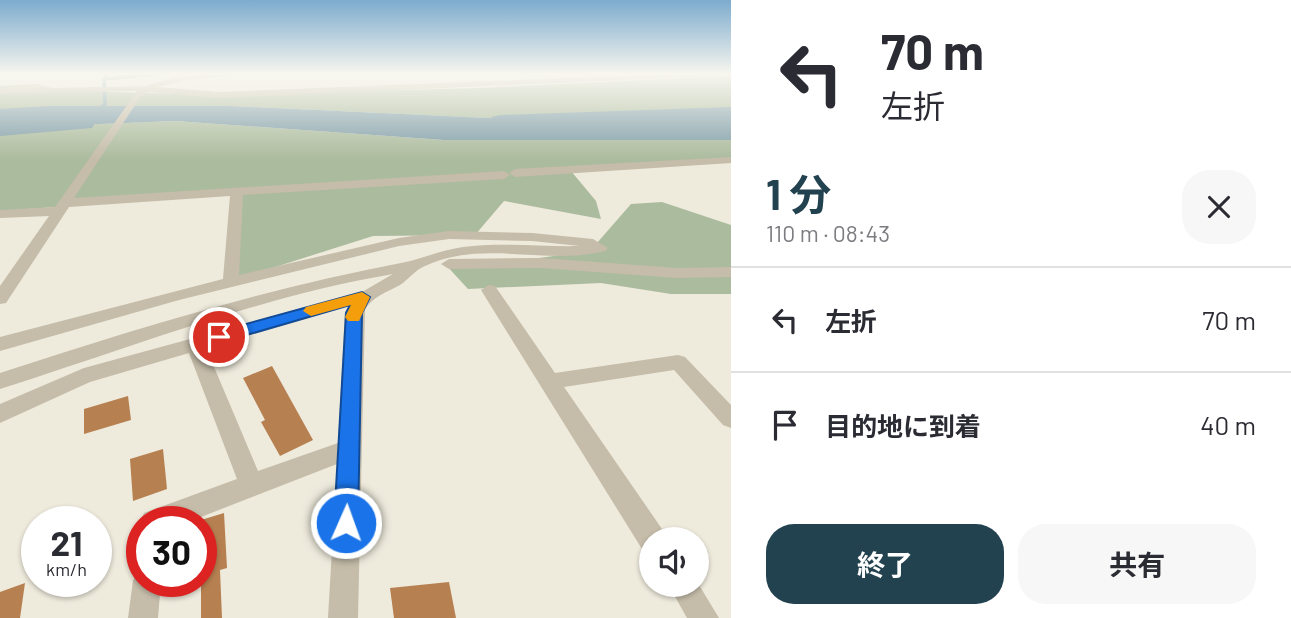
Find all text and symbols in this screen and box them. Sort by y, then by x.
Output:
text: 70 m [881,21,984,80]
icon: left [766,28,857,119]
text: 左折 [881,86,945,124]
text: 1 分 [766,168,831,218]
button: close [1182,170,1256,244]
text: 110 m · 08:43 [766,219,890,247]
icon: left [766,301,804,339]
text: 70 m [1202,304,1256,335]
text: 左折 [825,305,877,336]
pin [189,307,249,367]
icon: arrive [200,318,238,356]
icon: arrive [766,406,804,444]
text: 40 m [1200,409,1256,440]
text: 目的地に到着 [825,410,981,441]
position arrow [309,486,383,560]
speed limit sign: 30 [126,506,217,597]
text: 21 [51,521,82,563]
button: 終了 [766,524,1004,604]
button: 共有 [1018,524,1256,604]
map controls [639,527,709,597]
button: sound [639,527,709,597]
text: km/h [46,558,87,580]

